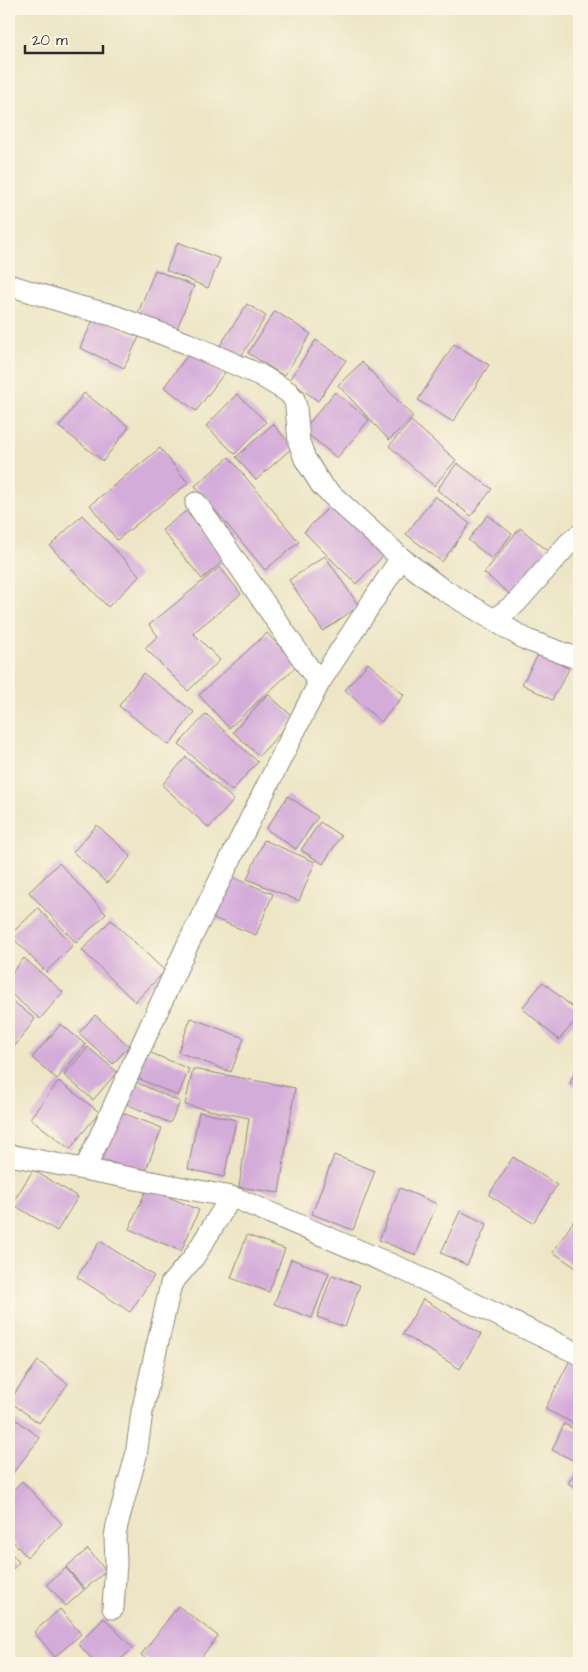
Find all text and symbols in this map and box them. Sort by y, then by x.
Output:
scale bar [25,22,102,54]
text: 20 m [32,30,68,51]

